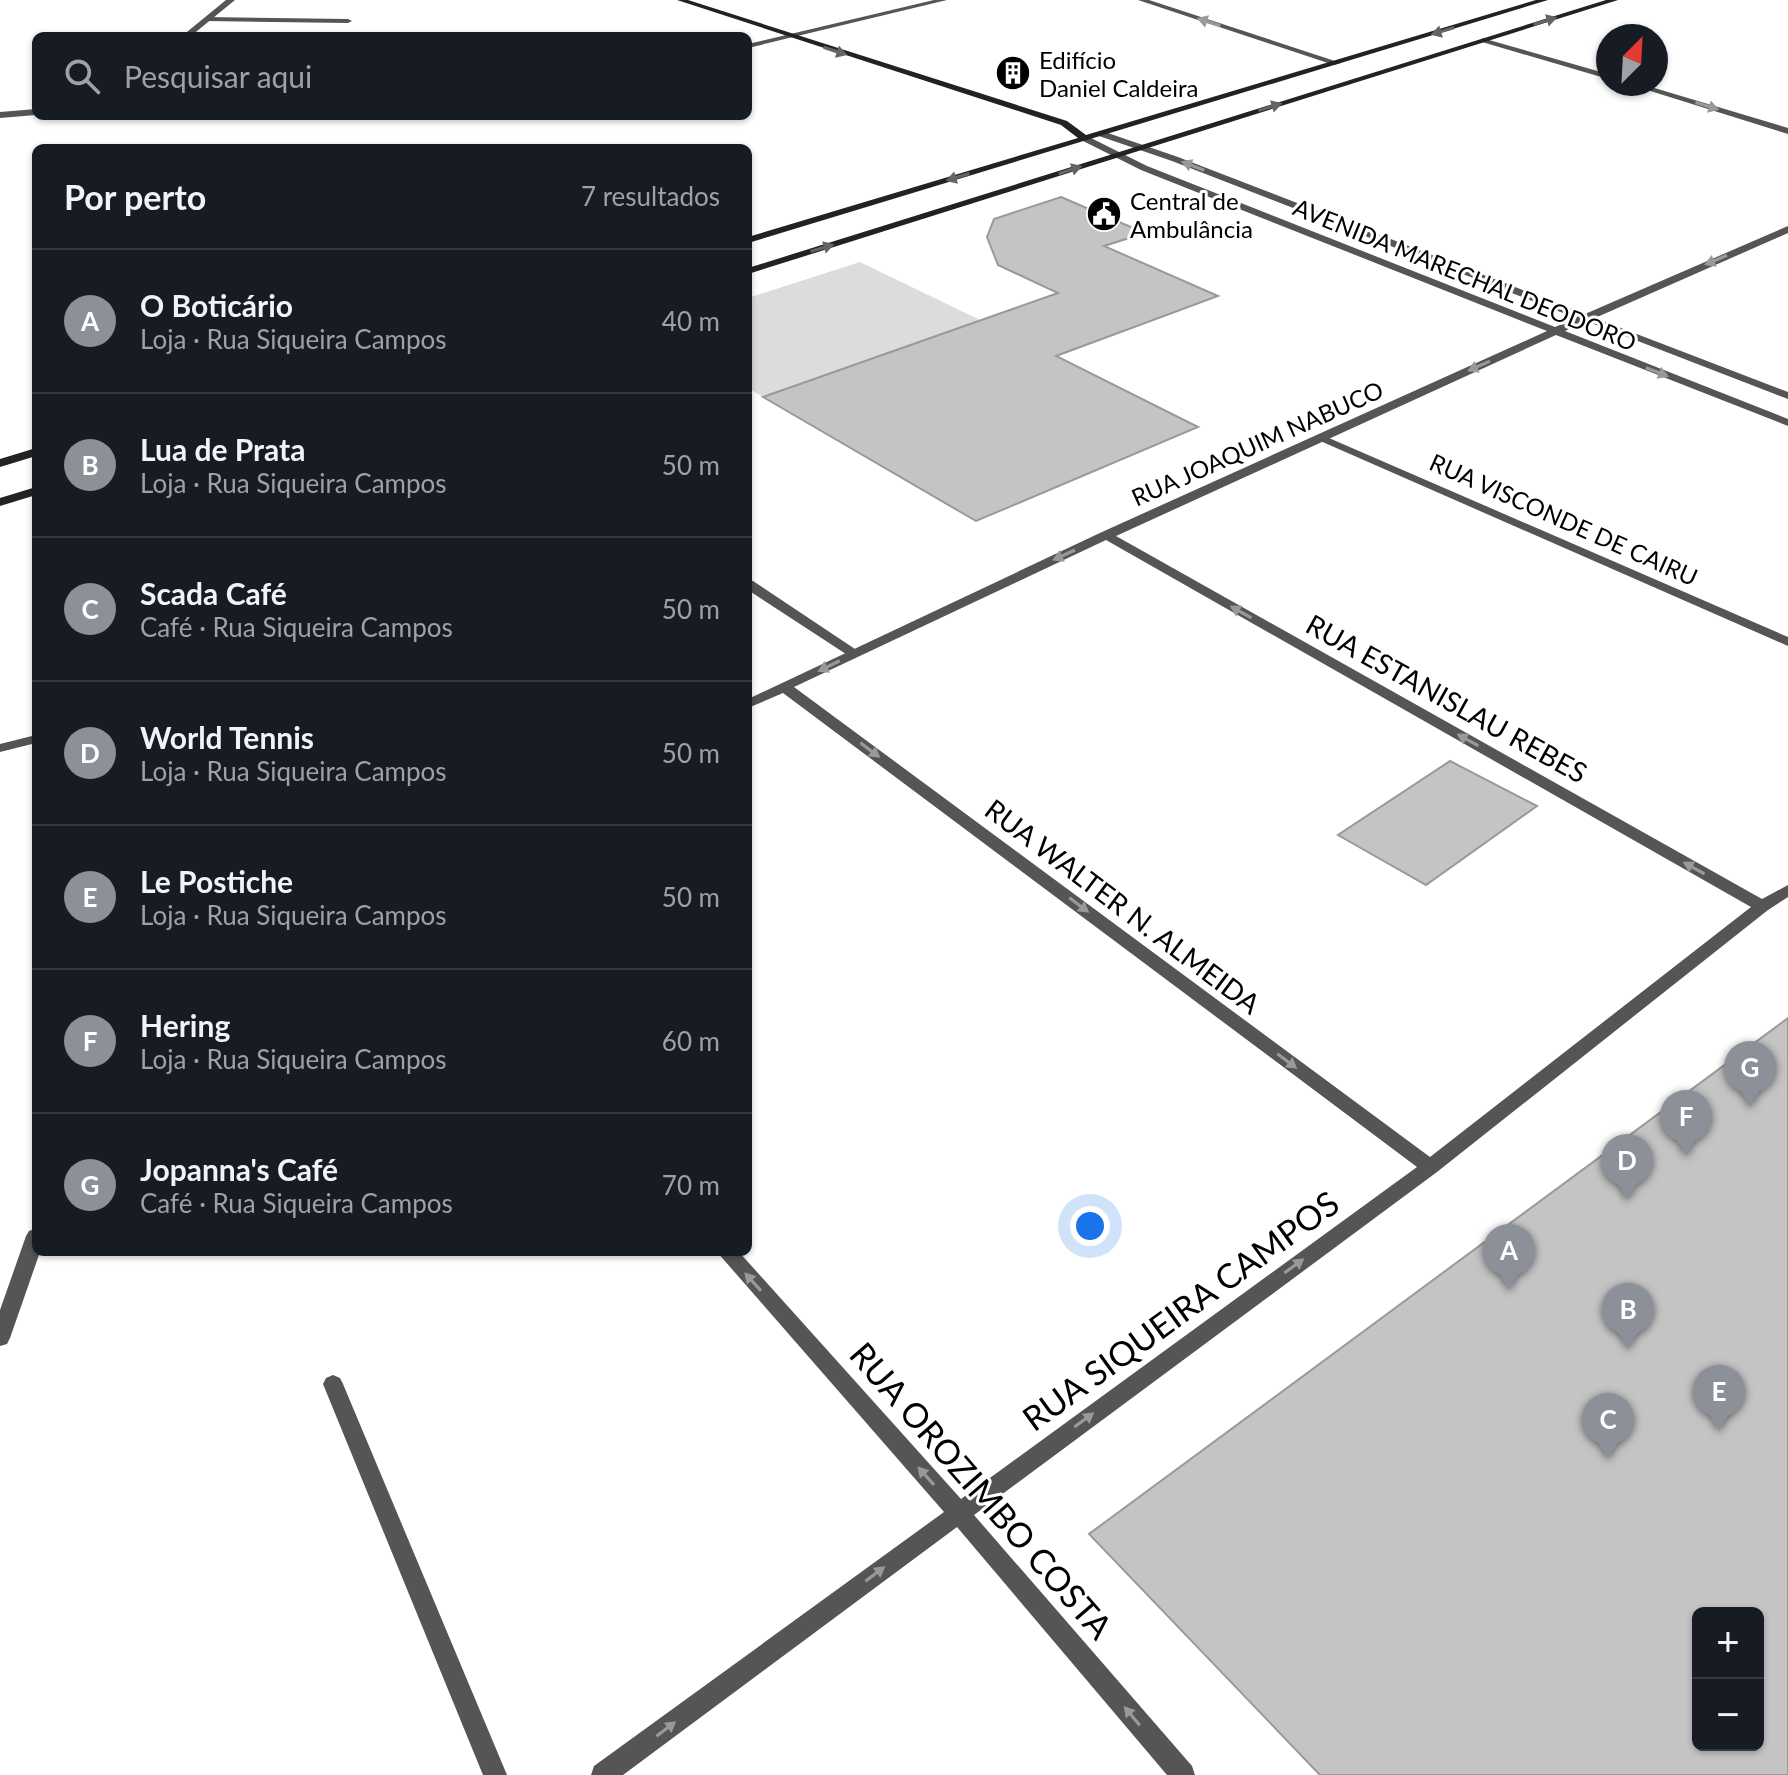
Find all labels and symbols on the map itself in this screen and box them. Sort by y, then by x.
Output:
one-way arrow [1534,14,1558,27]
one-way arrow [1197,15,1221,27]
north arrow [1596,24,1668,96]
one-way arrow [1431,25,1455,38]
one-way arrow [823,45,847,58]
place label: Edifício Daniel Caldeira [1039,45,1198,102]
building icon: Edifício Daniel Caldeira [994,54,1032,92]
one-way arrow [1259,100,1283,113]
one-way arrow [1695,101,1719,113]
one-way arrow [1181,159,1205,172]
one-way arrow [1059,163,1083,176]
one-way arrow [945,171,969,184]
place label: Central de Ambulância [1130,186,1253,243]
street label: AVENIDA MARECHAL DEODORO [1289,192,1641,356]
public building icon: Central de Ambulância [1085,195,1123,233]
one-way arrow [811,241,835,254]
one-way arrow [1705,254,1728,267]
one-way arrow [1467,359,1491,373]
one-way arrow [1645,366,1669,379]
street label: RUA JOAQUIM NABUCO [1127,374,1387,512]
street label: RUA VISCONDE DE CAIRU [1426,447,1702,591]
one-way arrow [1052,548,1076,562]
one-way arrow [1230,605,1253,619]
street label: RUA ESTANISLAU REBES [1301,607,1593,789]
one-way arrow [817,659,840,672]
one-way arrow [1457,733,1479,747]
one-way arrow [859,742,881,758]
street label: RUA WALTER N. ALMEIDA [979,791,1267,1021]
one-way arrow [1683,861,1705,875]
one-way arrow [1068,897,1089,913]
pin: G [1724,1041,1776,1107]
one-way arrow [1277,1052,1297,1068]
pin: F [1660,1090,1712,1156]
pin: D [1601,1134,1653,1200]
street label: RUA SIQUEIRA CAMPOS [1014,1181,1346,1439]
your location [1070,1206,1110,1246]
pin: A [1483,1224,1535,1290]
one-way arrow [1283,1258,1305,1274]
one-way arrow [745,1272,763,1291]
pin: B [1602,1283,1654,1349]
street label: RUA OROZIMBO COSTA [842,1333,1122,1647]
pin: E [1693,1365,1745,1431]
pin: C [1582,1393,1634,1459]
one-way arrow [1074,1412,1095,1428]
one-way arrow [918,1466,936,1485]
one-way arrow [865,1566,885,1582]
one-way arrow [1124,1706,1141,1726]
one-way arrow [656,1721,676,1737]

